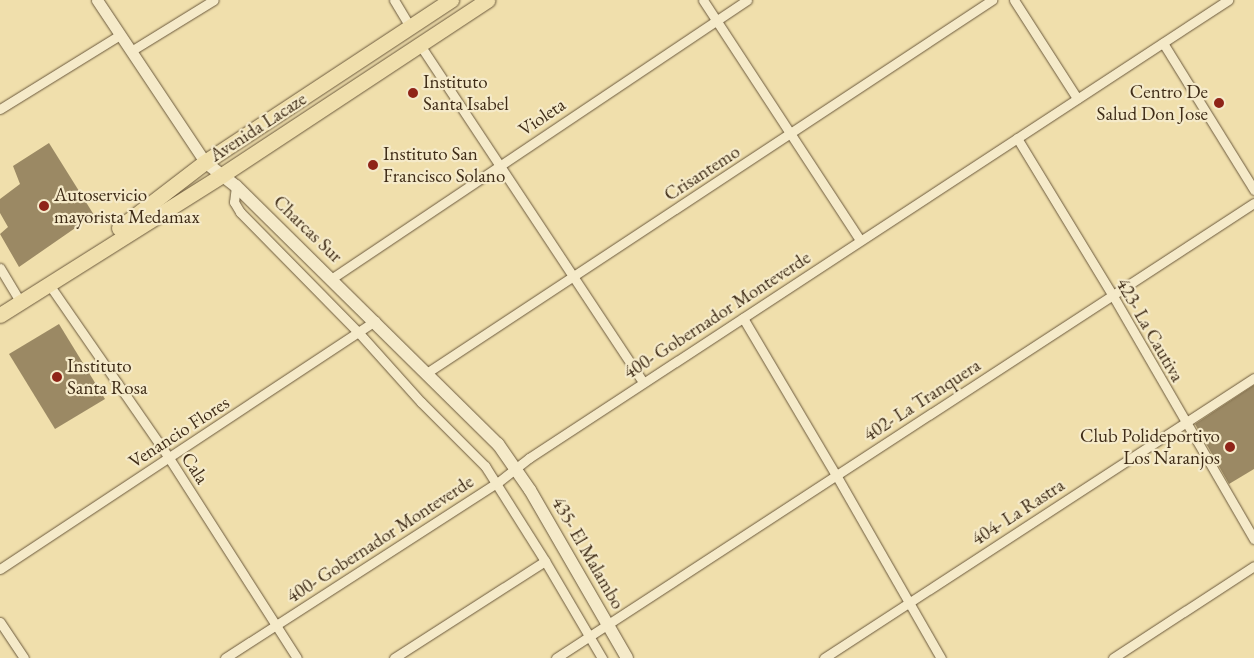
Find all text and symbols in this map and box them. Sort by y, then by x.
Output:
place label: Instituto Santa Isabel [423,71,509,115]
place label: Centro De Salud Don Jose [1097,81,1208,125]
street label: Avenida Lacaze [205,87,311,167]
marker: Instituto Santa Isabel [407,87,419,99]
street label: Violeta [514,93,570,141]
marker: Centro De Salud Don Jose [1212,96,1226,110]
street label: Crisantemo [660,140,744,206]
place label: Instituto San Francisco Solano [383,143,505,187]
marker: Instituto San Francisco Solano [367,159,379,171]
place label: Autoservicio mayorista Medamax [54,184,200,228]
street label: Charcas Sur [269,190,347,268]
marker: Autoservicio mayorista Medamax [38,200,50,212]
street label: 400- Gobernador Monteverde [619,246,815,384]
street label: 423- La Cautiva [1111,274,1189,386]
street label: 402- La Tranquera [859,354,985,446]
place label: Instituto Santa Rosa [67,355,147,399]
marker: Instituto Santa Rosa [51,371,63,383]
street label: Venancio Flores [125,391,233,473]
place label: Club Polideportivo Los Naranjos [1080,425,1220,469]
marker: Club Polideportivo Los Naranjos [1224,441,1236,453]
street label: Cala [176,448,214,488]
street label: 400- Gobernador Monteverde [282,470,478,608]
street label: 404- La Rastra [967,474,1069,550]
street label: 435- El Malambo [547,493,629,613]

